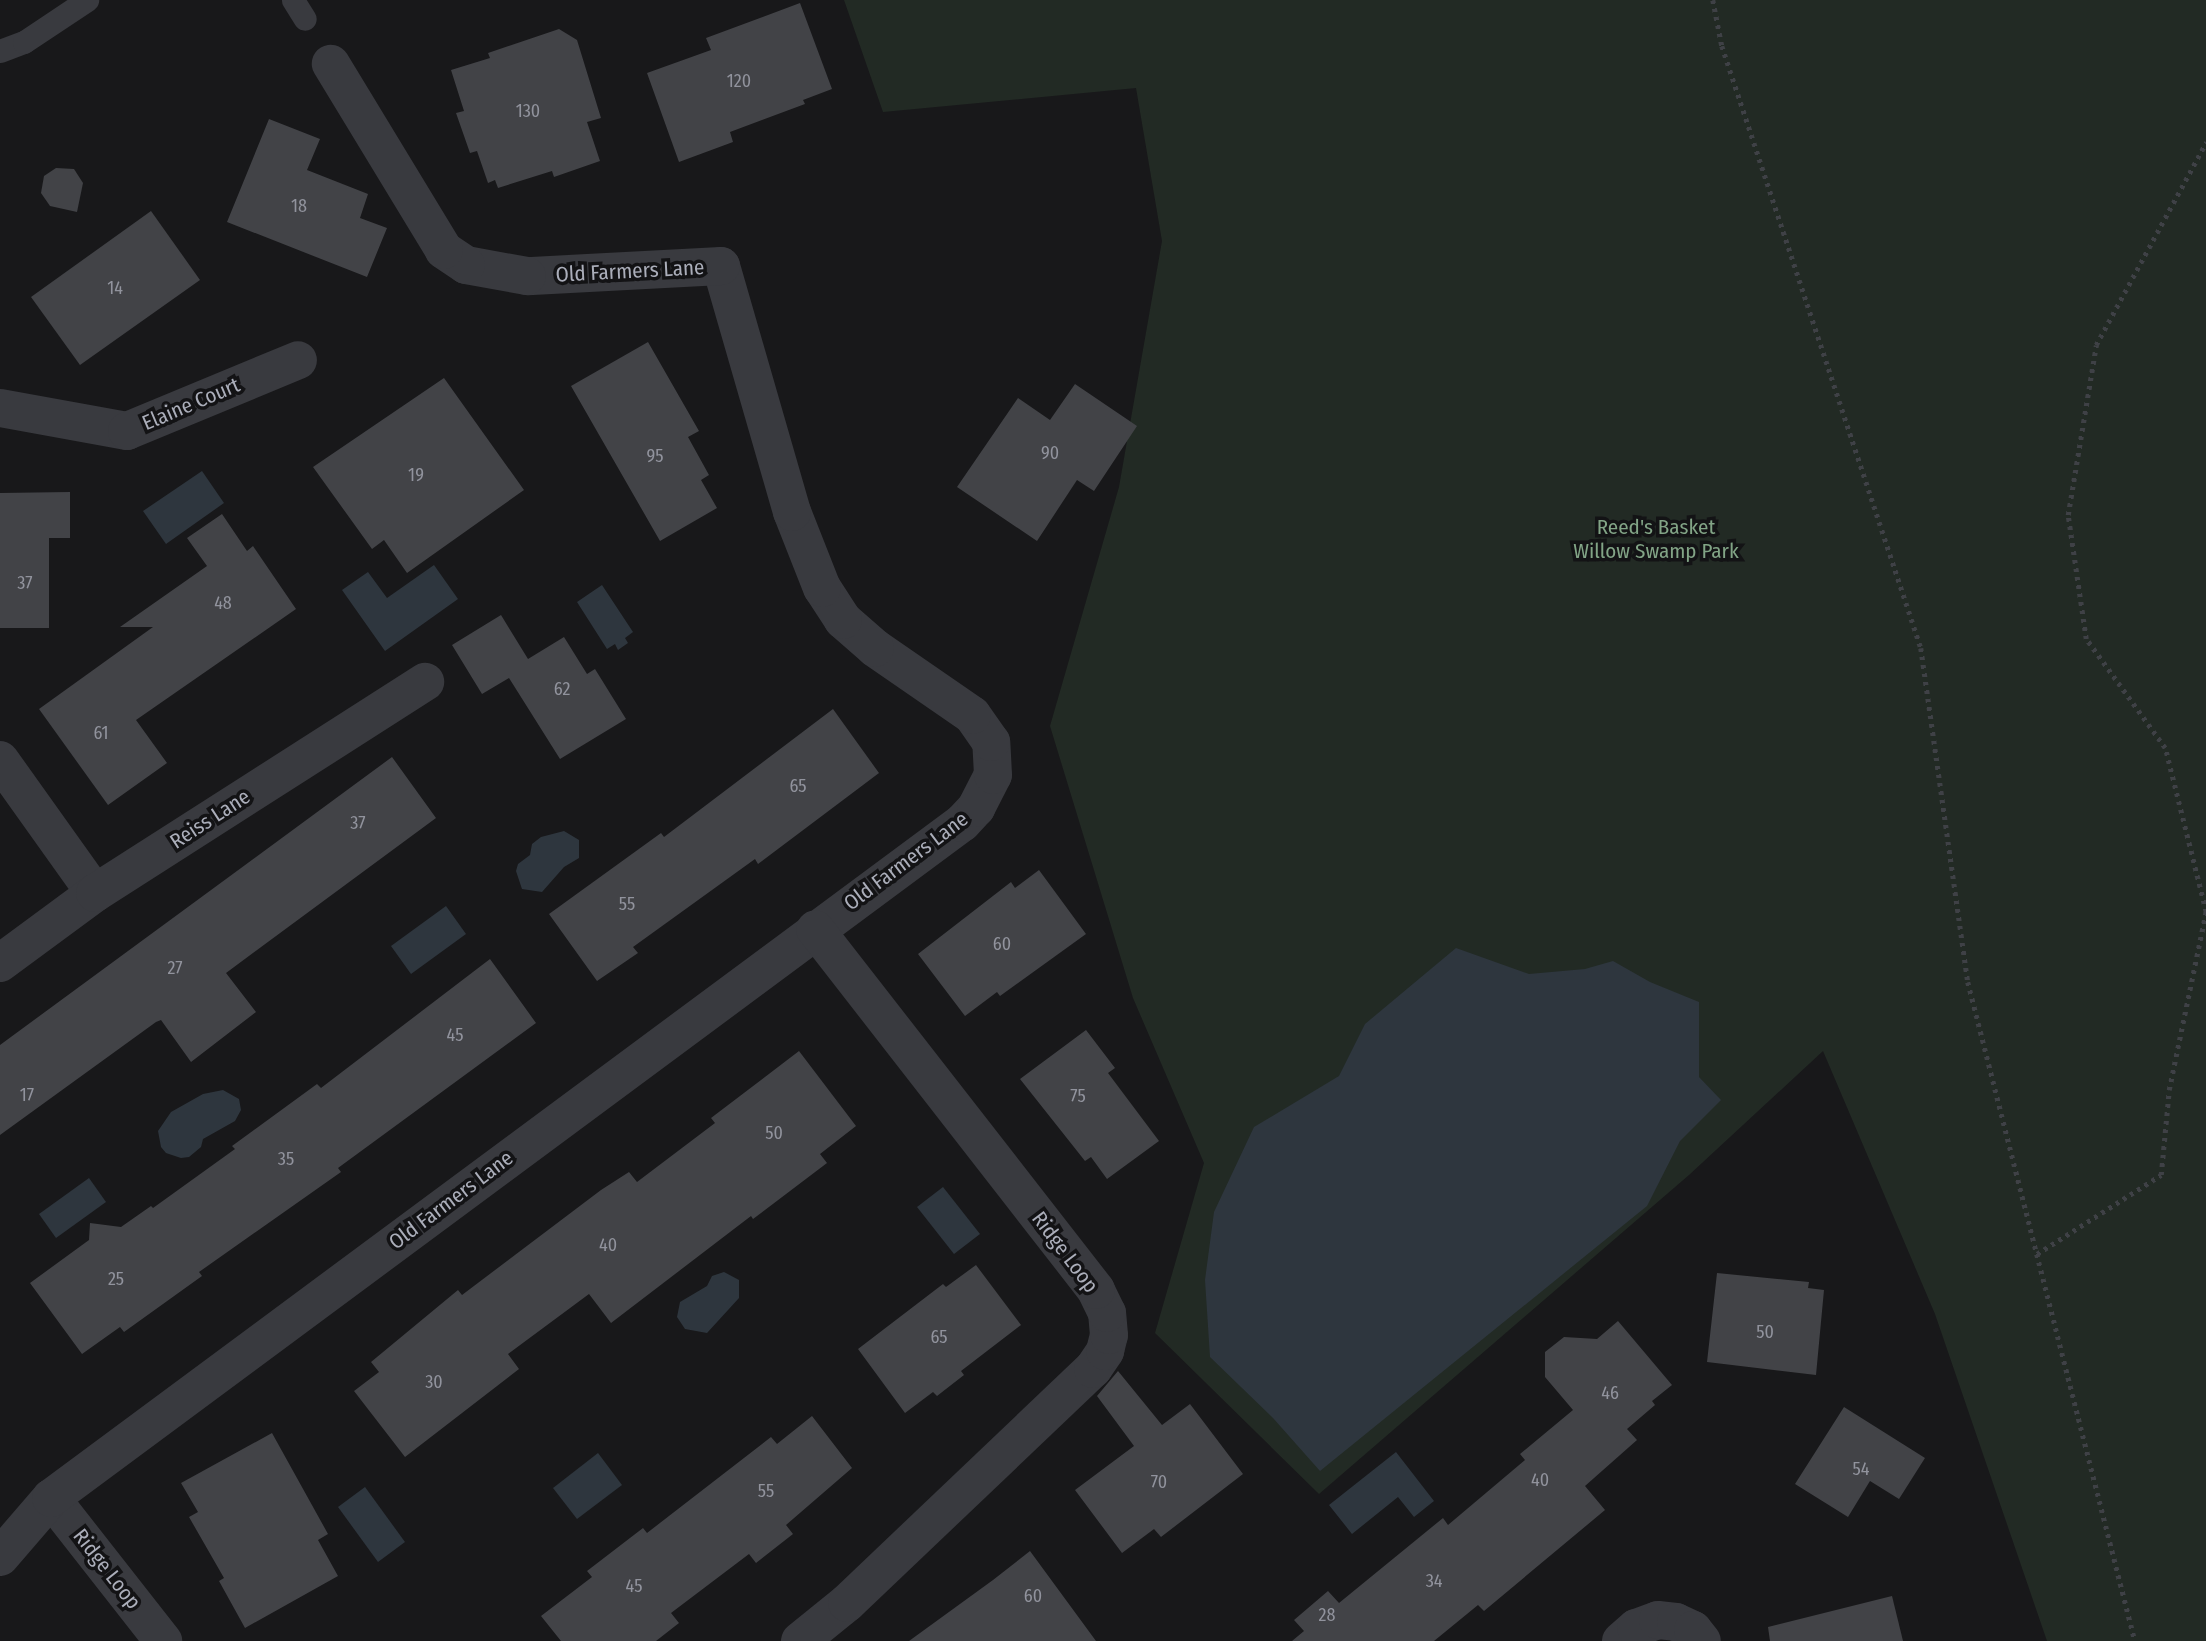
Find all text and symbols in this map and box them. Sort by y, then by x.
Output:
house number: 120 [727,70,751,92]
house number: 130 [516,100,540,122]
house number: 18 [291,195,307,217]
street label: Old Farmers Lane [555,255,705,287]
house number: 14 [107,277,123,299]
street label: Elaine Court [138,372,244,436]
house number: 90 [1041,442,1059,464]
house number: 95 [646,445,664,467]
house number: 19 [408,464,424,486]
park label: Reed's Basket Willow Swamp Park [1573,514,1739,564]
house number: 37 [17,572,33,594]
house number: 48 [214,592,232,614]
house number: 62 [554,678,570,700]
house number: 61 [93,722,109,744]
house number: 65 [789,775,807,797]
street label: Reiss Lane [165,784,255,854]
street label: Old Farmers Lane [839,806,973,916]
house number: 37 [350,812,366,834]
house number: 55 [619,893,635,915]
house number: 60 [993,933,1011,955]
house number: 27 [167,957,183,979]
house number: 45 [447,1024,463,1046]
house number: 17 [20,1084,34,1106]
house number: 75 [1070,1085,1086,1107]
house number: 50 [765,1122,783,1144]
street label: Old Farmers Lane [384,1145,518,1255]
house number: 35 [278,1148,294,1170]
street label: Ridge Loop [1026,1207,1104,1297]
house number: 40 [599,1234,617,1256]
house number: 25 [108,1268,124,1290]
house number: 50 [1756,1321,1774,1343]
house number: 65 [930,1326,948,1348]
house number: 30 [425,1371,443,1393]
house number: 46 [1601,1382,1619,1404]
house number: 54 [1853,1458,1869,1480]
house number: 40 [1531,1469,1549,1491]
house number: 70 [1151,1471,1167,1493]
house number: 55 [758,1480,774,1502]
street label: Ridge Loop [68,1524,146,1614]
house number: 34 [1426,1570,1442,1592]
house number: 45 [626,1575,642,1597]
house number: 60 [1024,1585,1042,1607]
house number: 28 [1319,1604,1335,1626]

